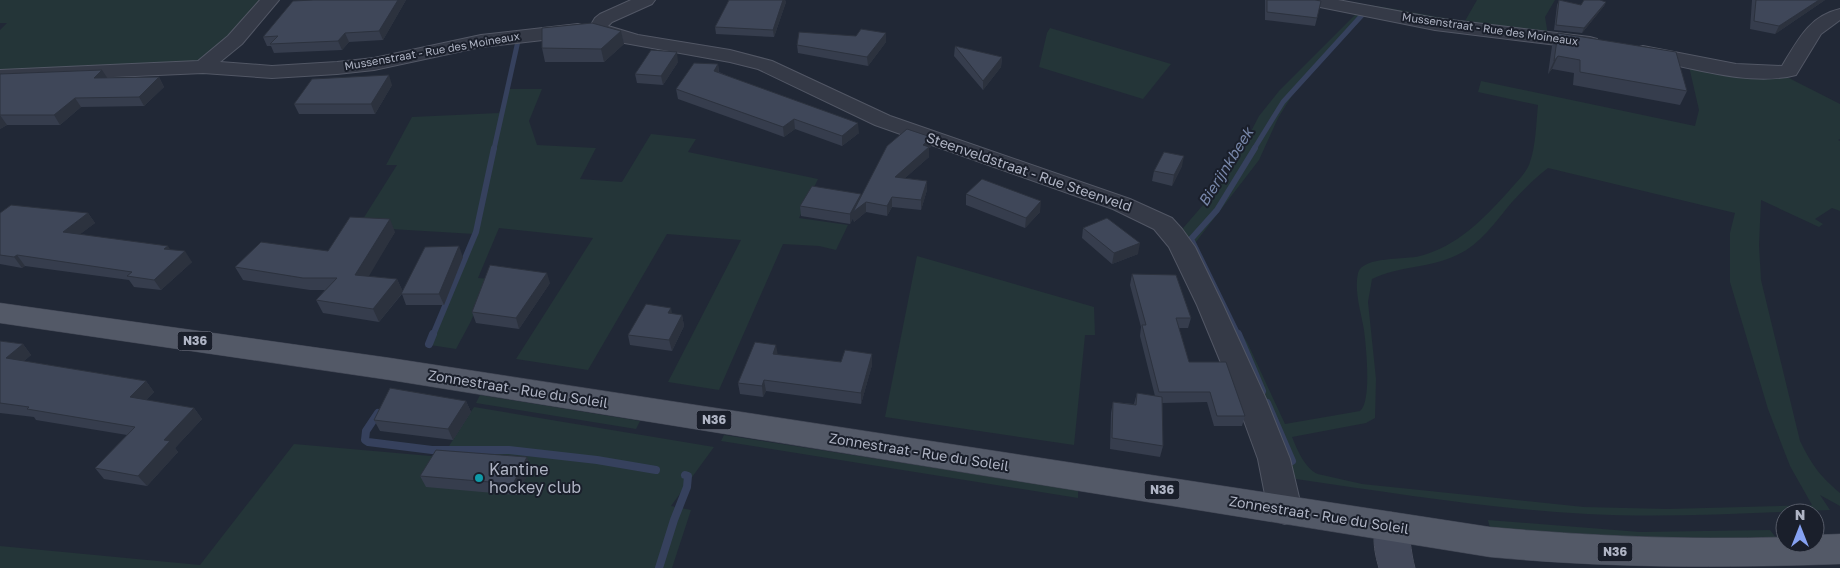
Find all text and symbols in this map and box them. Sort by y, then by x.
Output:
street label: Mussenstraat - Rue des Moineaux [1401,10,1579,47]
street label: Mussenstraat - Rue des Moineaux [343,29,520,72]
water label: Bierijnkbeek [1194,122,1258,210]
street label: Steenveldstraat - Rue Steenveld [924,128,1134,215]
road number: N36 [178,332,212,351]
street label: Zonnestraat - Rue du Soleil [427,366,609,411]
road number: N36 [696,410,732,430]
street label: Zonnestraat - Rue du Soleil [828,429,1010,474]
place label: Kantine hockey club [489,459,581,497]
marker: Kantine hockey club [473,472,485,484]
road number: N36 [1144,480,1180,500]
street label: Zonnestraat - Rue du Soleil [1228,492,1410,537]
north arrow [1775,503,1825,553]
text: N [1795,506,1805,523]
road number: N36 [1598,542,1632,562]

